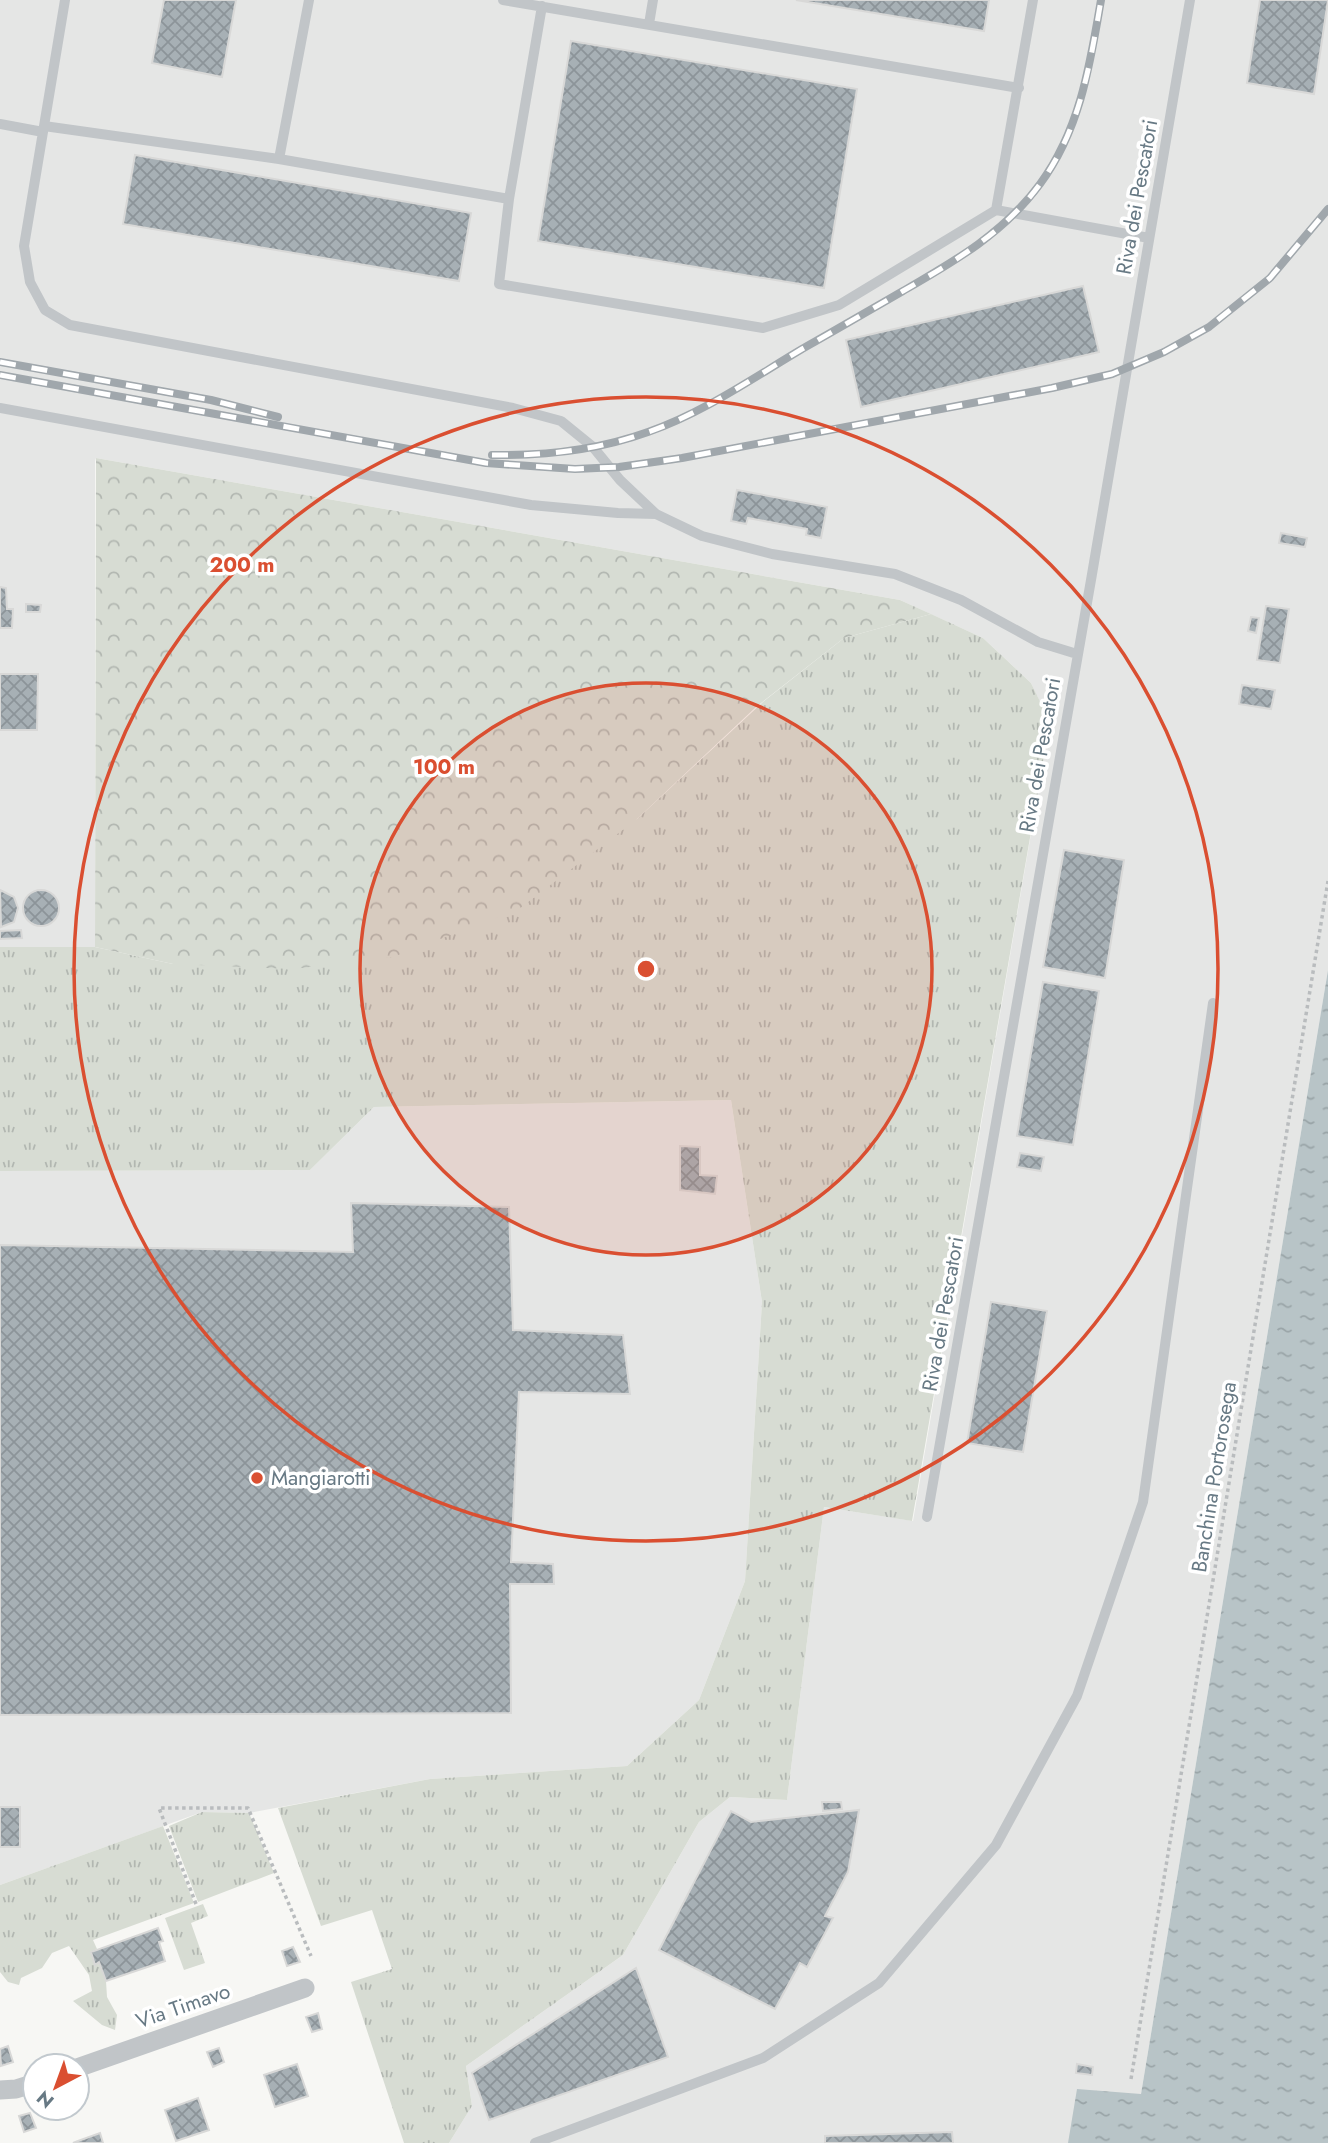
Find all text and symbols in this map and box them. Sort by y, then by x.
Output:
street label: Riva dei Pescatori [1109,117,1165,277]
text: 200 m [209,550,275,580]
street label: Riva dei Pescatori [1012,675,1068,835]
text: 100 m [413,752,475,782]
centre of rings [634,957,658,981]
street label: Riva dei Pescatori [915,1234,971,1394]
street label: Banchina Portorosega [1184,1380,1244,1574]
place label: Mangiarotti [271,1463,371,1493]
marker: Mangiarotti [249,1470,265,1486]
street label: Via Timavo [132,1976,234,2036]
north arrow [21,2052,91,2122]
text: N [31,2084,60,2115]

